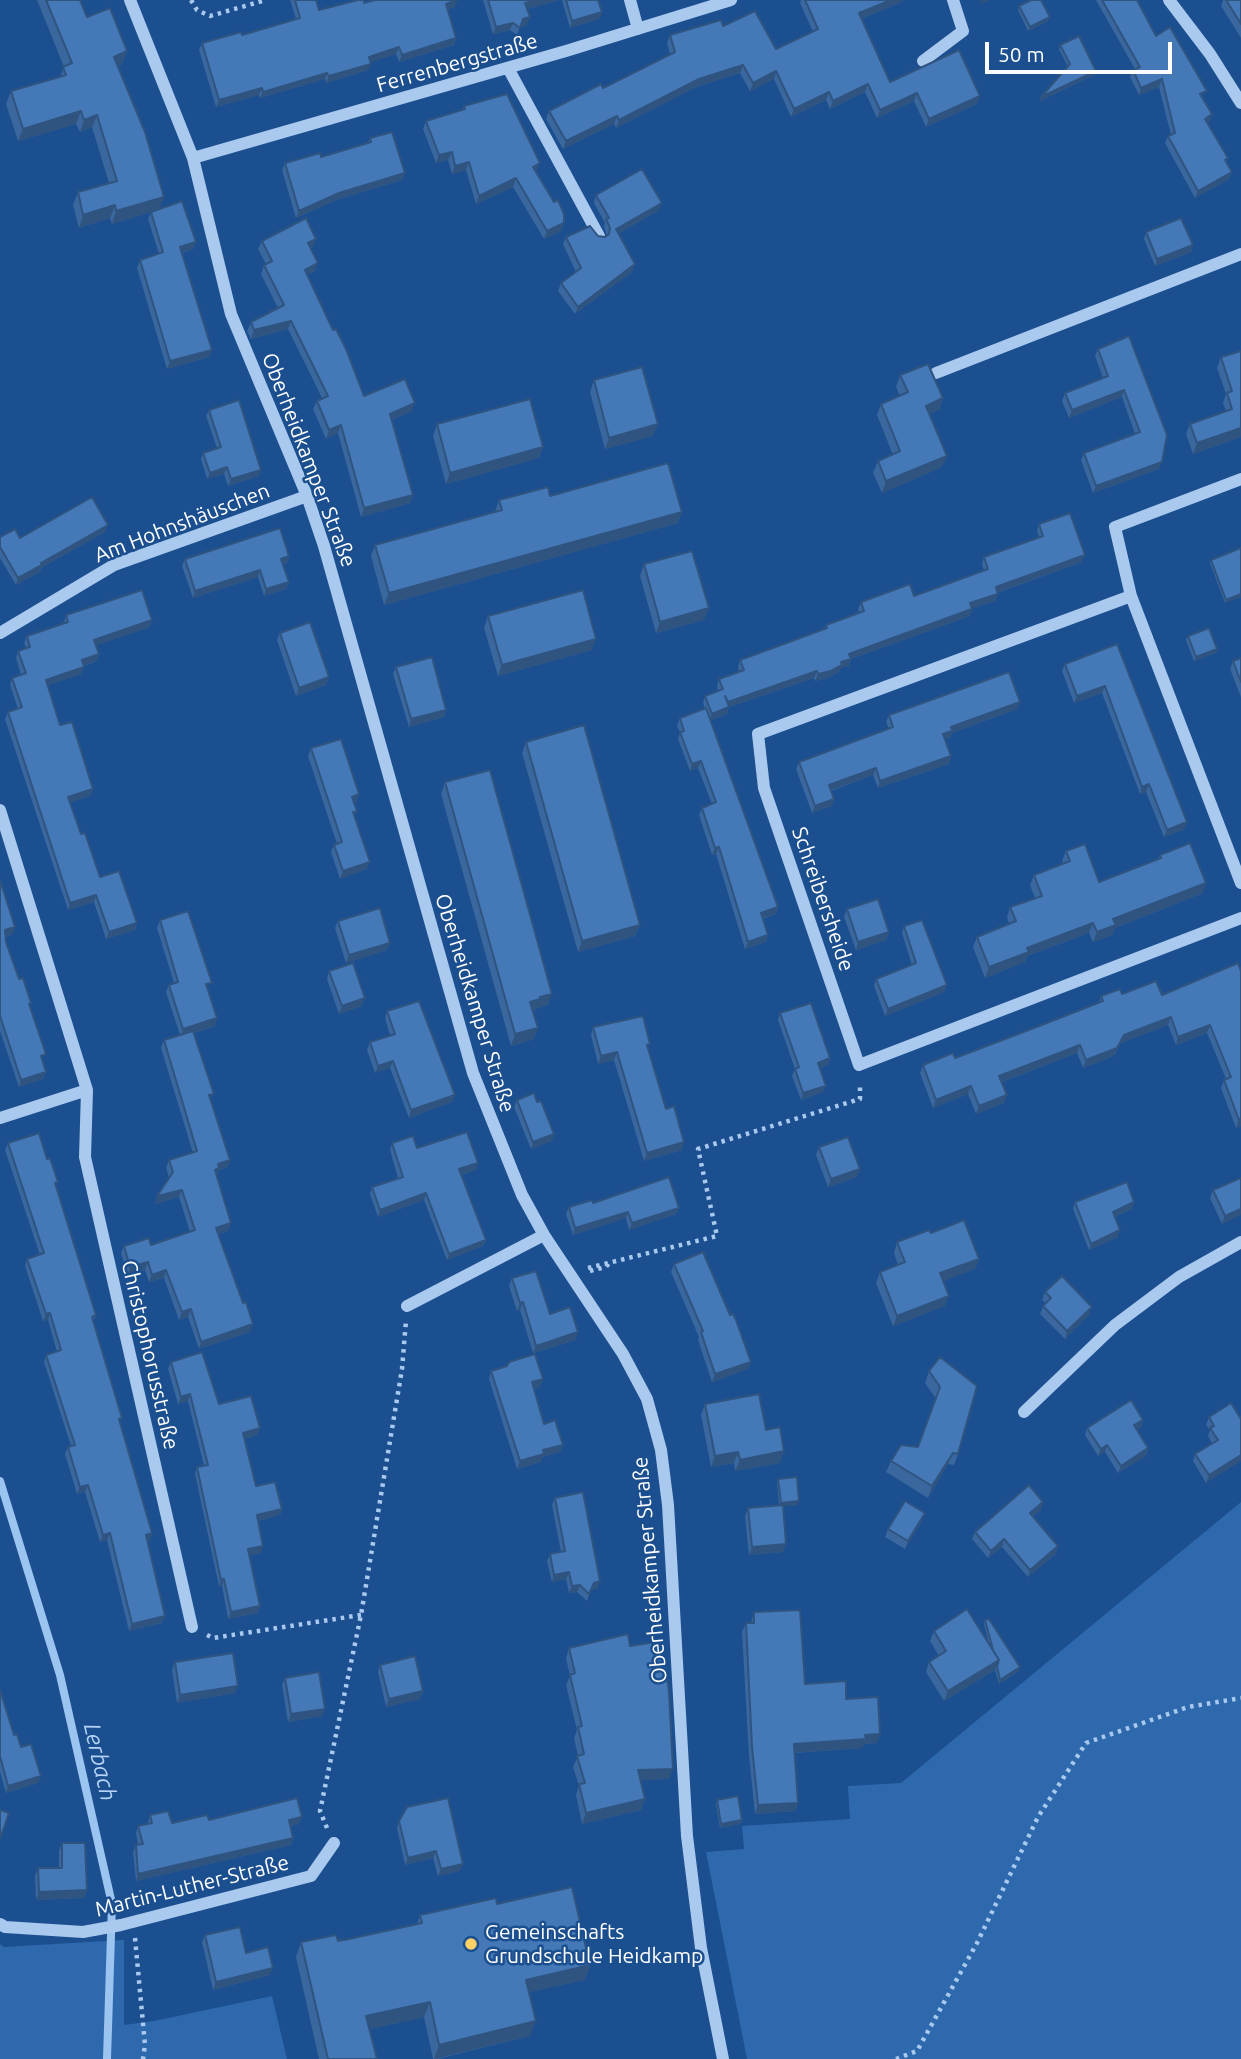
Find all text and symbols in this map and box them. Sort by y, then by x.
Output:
street label: Ferrenbergstraße [374,28,540,98]
scale bar [989,28,1176,72]
text: 50 m [998,42,1045,66]
street label: Oberheidkamper Straße [256,349,362,571]
street label: Am Hohnshäuschen [91,478,273,568]
street label: Schreibersheide [787,824,859,974]
street label: Oberheidkamper Straße [430,891,520,1115]
street label: Christophorusstraße [116,1258,184,1452]
street label: Oberheidkamper Straße [628,1456,672,1684]
water label: Lerbach [78,1720,122,1804]
street label: Martin-Luther-Straße [93,1850,291,1922]
place label: Gemeinschafts Grundschule Heidkamp [485,1919,703,1969]
marker: Gemeinschafts Grundschule Heidkamp [463,1936,479,1952]

